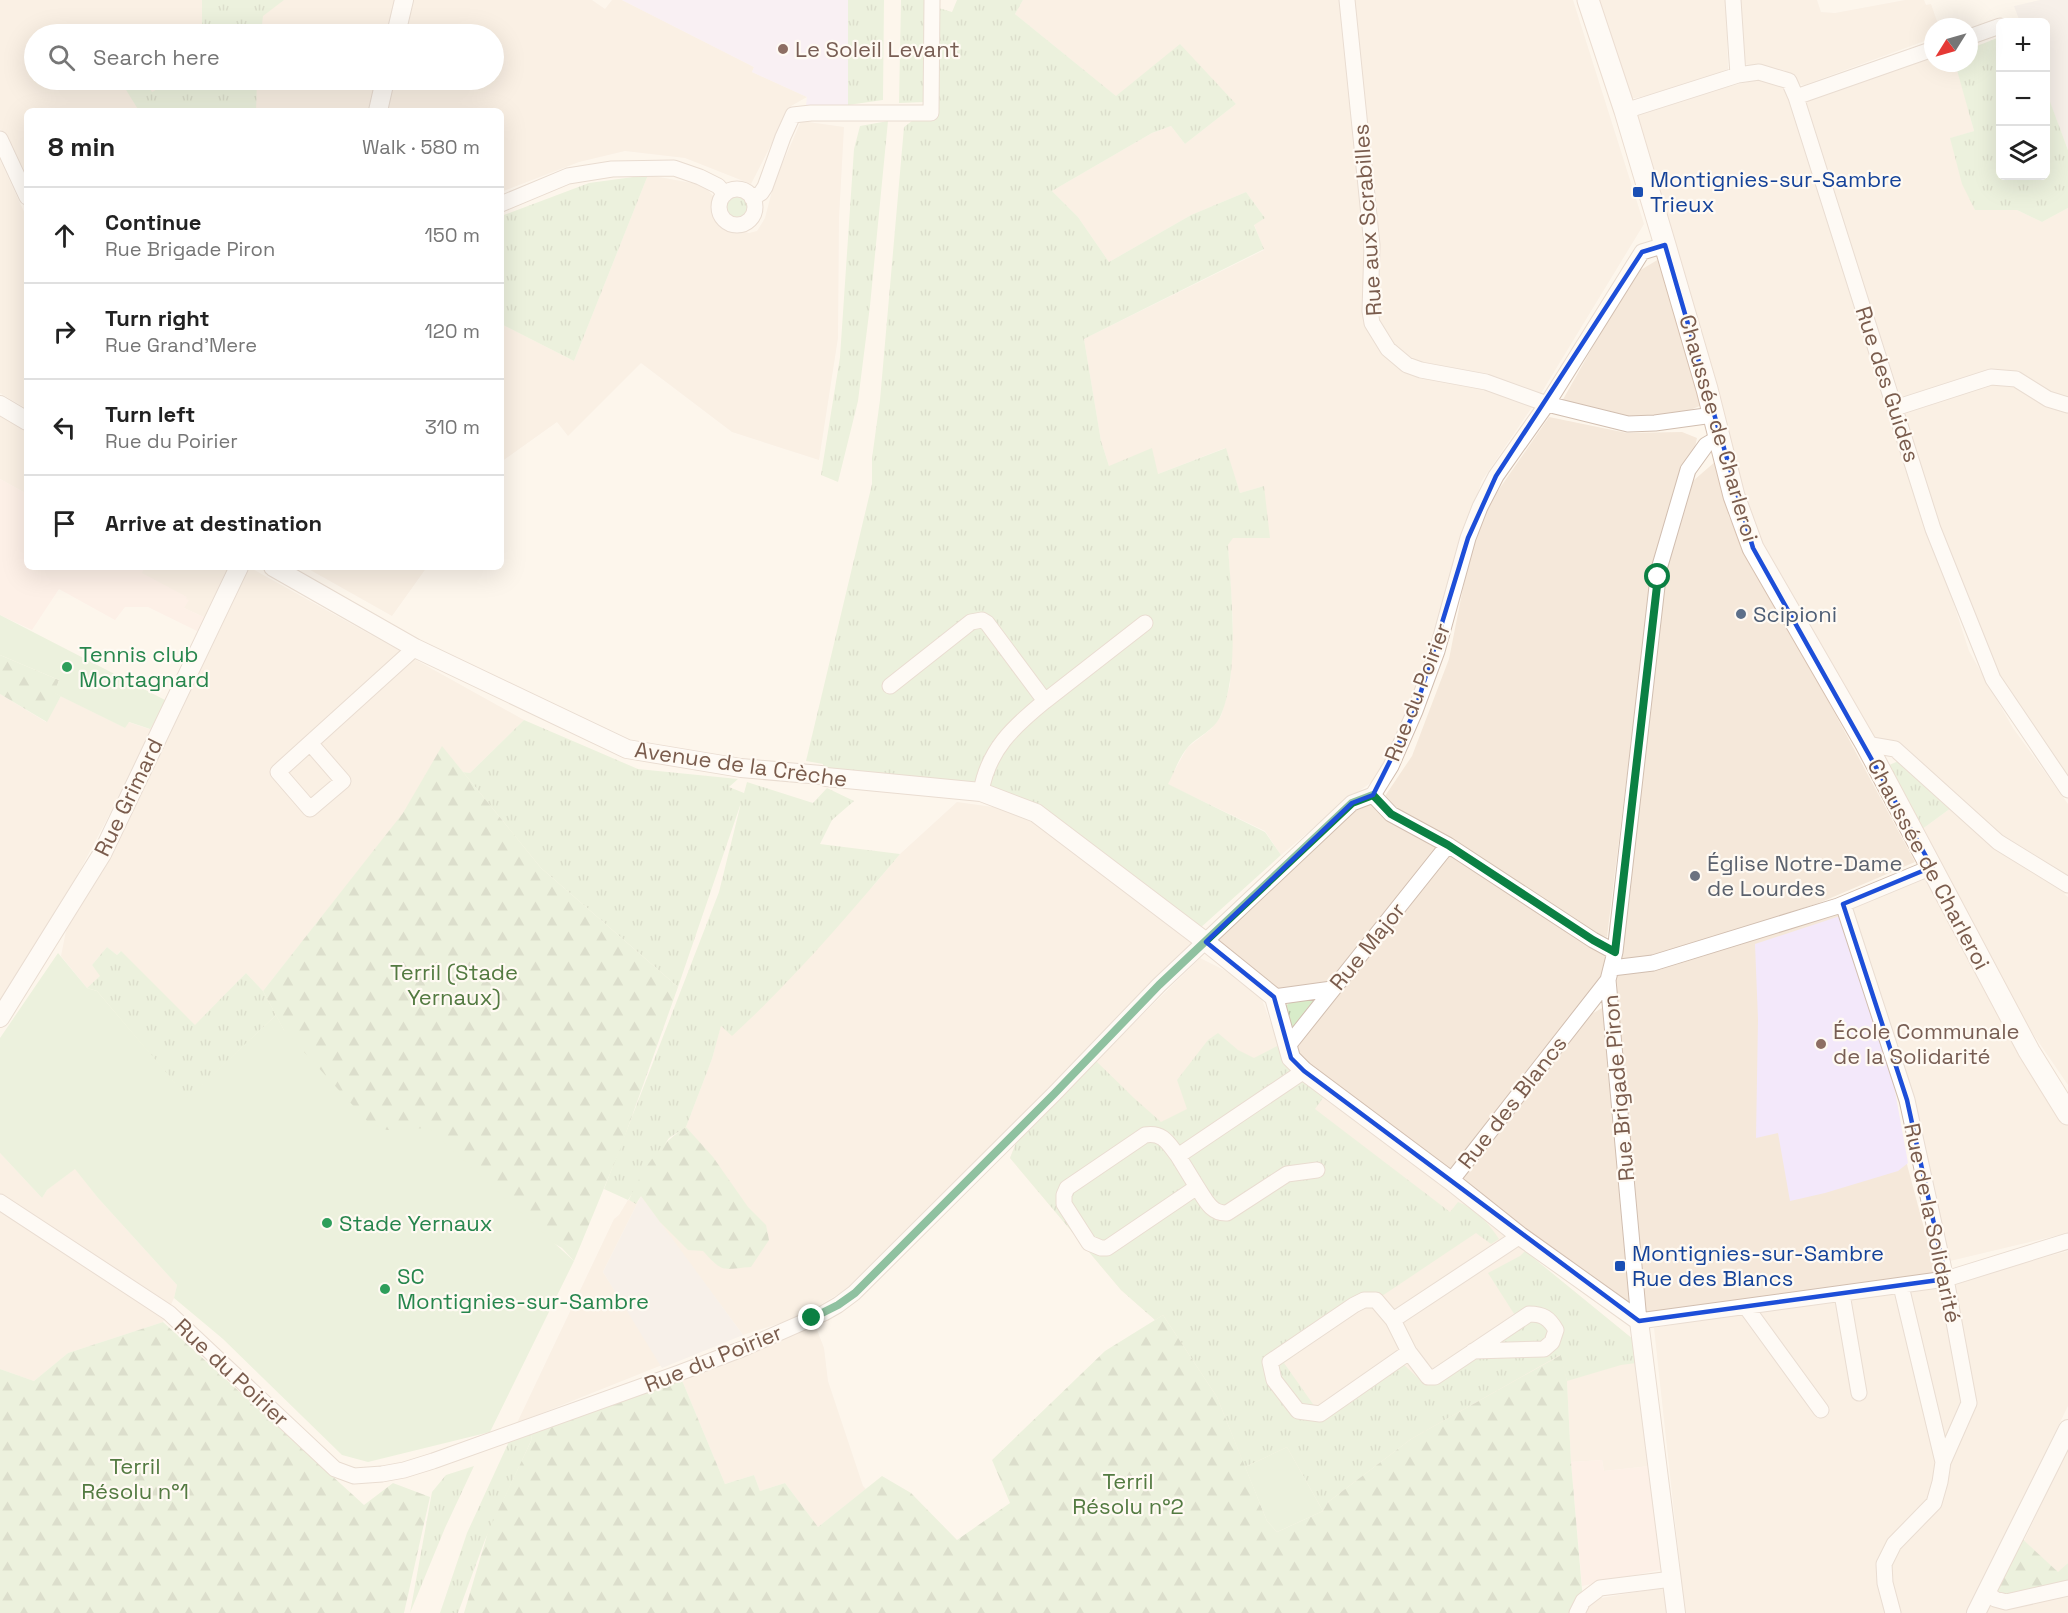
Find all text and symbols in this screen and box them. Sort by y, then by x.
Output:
north arrow [1924,18,1978,72]
map controls [1996,18,2050,180]
button: + [1996,18,2050,72]
search box [24,24,504,90]
place label: Le Soleil Levant [795,35,960,63]
icon: search [45,41,78,74]
marker: Le Soleil Levant [776,42,790,56]
text: Search here [93,43,220,71]
button: − [1996,72,2050,126]
street label: Rue aux Scrabilles [1346,123,1388,317]
button: layers [1996,126,2050,180]
text: 8 min [48,130,115,164]
text: Walk · 580 m [362,134,480,160]
place label: Montignies-sur-Sambre Trieux [1650,165,1902,218]
marker: Montignies-sur-Sambre Trieux [1631,185,1645,199]
text: Continue [105,208,201,236]
icon: ahead [48,219,81,252]
text: 150 m [425,222,480,248]
text: Rue Brigade Piron [105,236,275,262]
street label: Rue des Guides [1850,302,1926,466]
text: Turn right [105,304,210,332]
street label: Chaussée de Charleroi [1673,311,1765,545]
icon: right [48,315,81,348]
text: 120 m [424,318,480,344]
text: Rue Grand'Mere [105,332,257,358]
text: Turn left [105,400,195,428]
icon: left [48,411,81,444]
text: 310 m [425,414,480,440]
text: Rue du Poirier [105,428,238,454]
icon: arrive [48,507,81,540]
text: Arrive at destination [105,509,322,537]
route start [1644,563,1670,589]
place label: Scipioni [1753,600,1837,628]
marker: Scipioni [1734,607,1748,621]
street label: Rue du Poirier [1378,619,1456,765]
place label: Tennis club Montagnard [79,640,210,693]
marker: Tennis club Montagnard [60,660,74,674]
street label: Rue Grimard [87,733,169,861]
street label: Avenue de la Crèche [633,735,849,793]
street label: Chaussée de Charleroi [1861,754,1997,974]
place label: Église Notre-Dame de Lourdes [1707,849,1903,902]
marker: Église Notre-Dame de Lourdes [1688,869,1702,883]
street label: Rue Major [1323,896,1411,996]
park label: Terril (Stade Yernaux) [390,958,518,1011]
street label: Rue Brigade Piron [1596,994,1640,1182]
place label: École Communale de la Solidarité [1833,1017,2020,1070]
street label: Rue des Blancs [1451,1030,1573,1174]
marker: École Communale de la Solidarité [1814,1037,1828,1051]
street label: Rue de la Solidarité [1898,1120,1968,1326]
place label: Stade Yernaux [339,1209,493,1237]
marker: Stade Yernaux [320,1216,334,1230]
place label: Montignies-sur-Sambre Rue des Blancs [1632,1239,1884,1292]
marker: Montignies-sur-Sambre Rue des Blancs [1613,1259,1627,1273]
place label: SC Montignies-sur-Sambre [397,1262,649,1315]
marker: SC Montignies-sur-Sambre [378,1282,392,1296]
route end [798,1304,824,1330]
street label: Rue du Poirier [169,1312,295,1432]
street label: Rue du Poirier [640,1318,786,1398]
park label: Terril Résolu n°1 [81,1452,189,1505]
park label: Terril Résolu n°2 [1072,1467,1184,1520]

